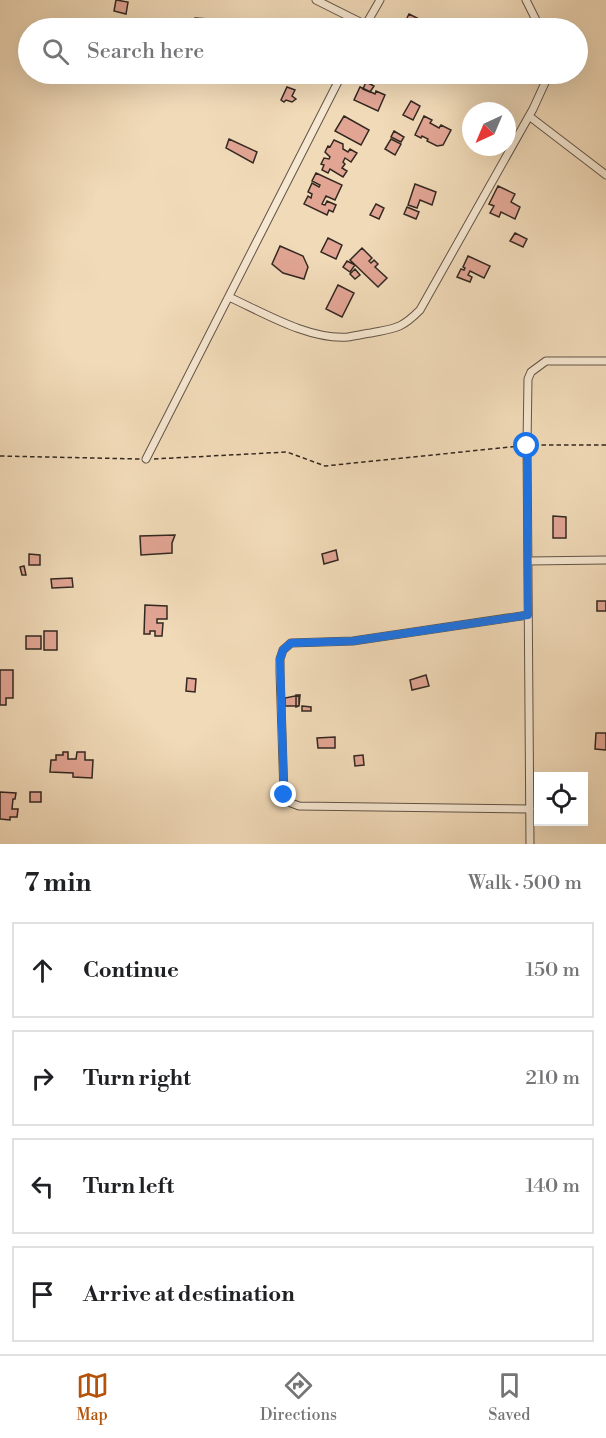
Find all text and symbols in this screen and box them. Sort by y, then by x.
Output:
search box [18,18,588,84]
icon: search [39,35,72,68]
text: Search here [87,38,204,65]
north arrow [462,102,516,156]
route start [513,432,539,458]
map controls [534,772,588,826]
button: locate [534,772,588,826]
route end [270,781,296,807]
text: 7 min [24,867,91,899]
text: Walk · 500 m [468,871,582,896]
icon: ahead [26,954,59,987]
text: Continue [83,957,179,984]
text: 150 m [525,958,580,983]
icon: right [26,1062,59,1095]
text: Turn right [83,1065,191,1092]
text: 210 m [525,1066,580,1091]
icon: left [26,1170,59,1203]
text: Turn left [83,1173,174,1200]
text: 140 m [525,1174,580,1199]
icon: arrive [26,1278,59,1311]
text: Arrive at destination [83,1281,295,1308]
tab: Map [76,1369,109,1425]
tab: Directions [260,1369,337,1425]
tab: Saved [488,1369,530,1425]

